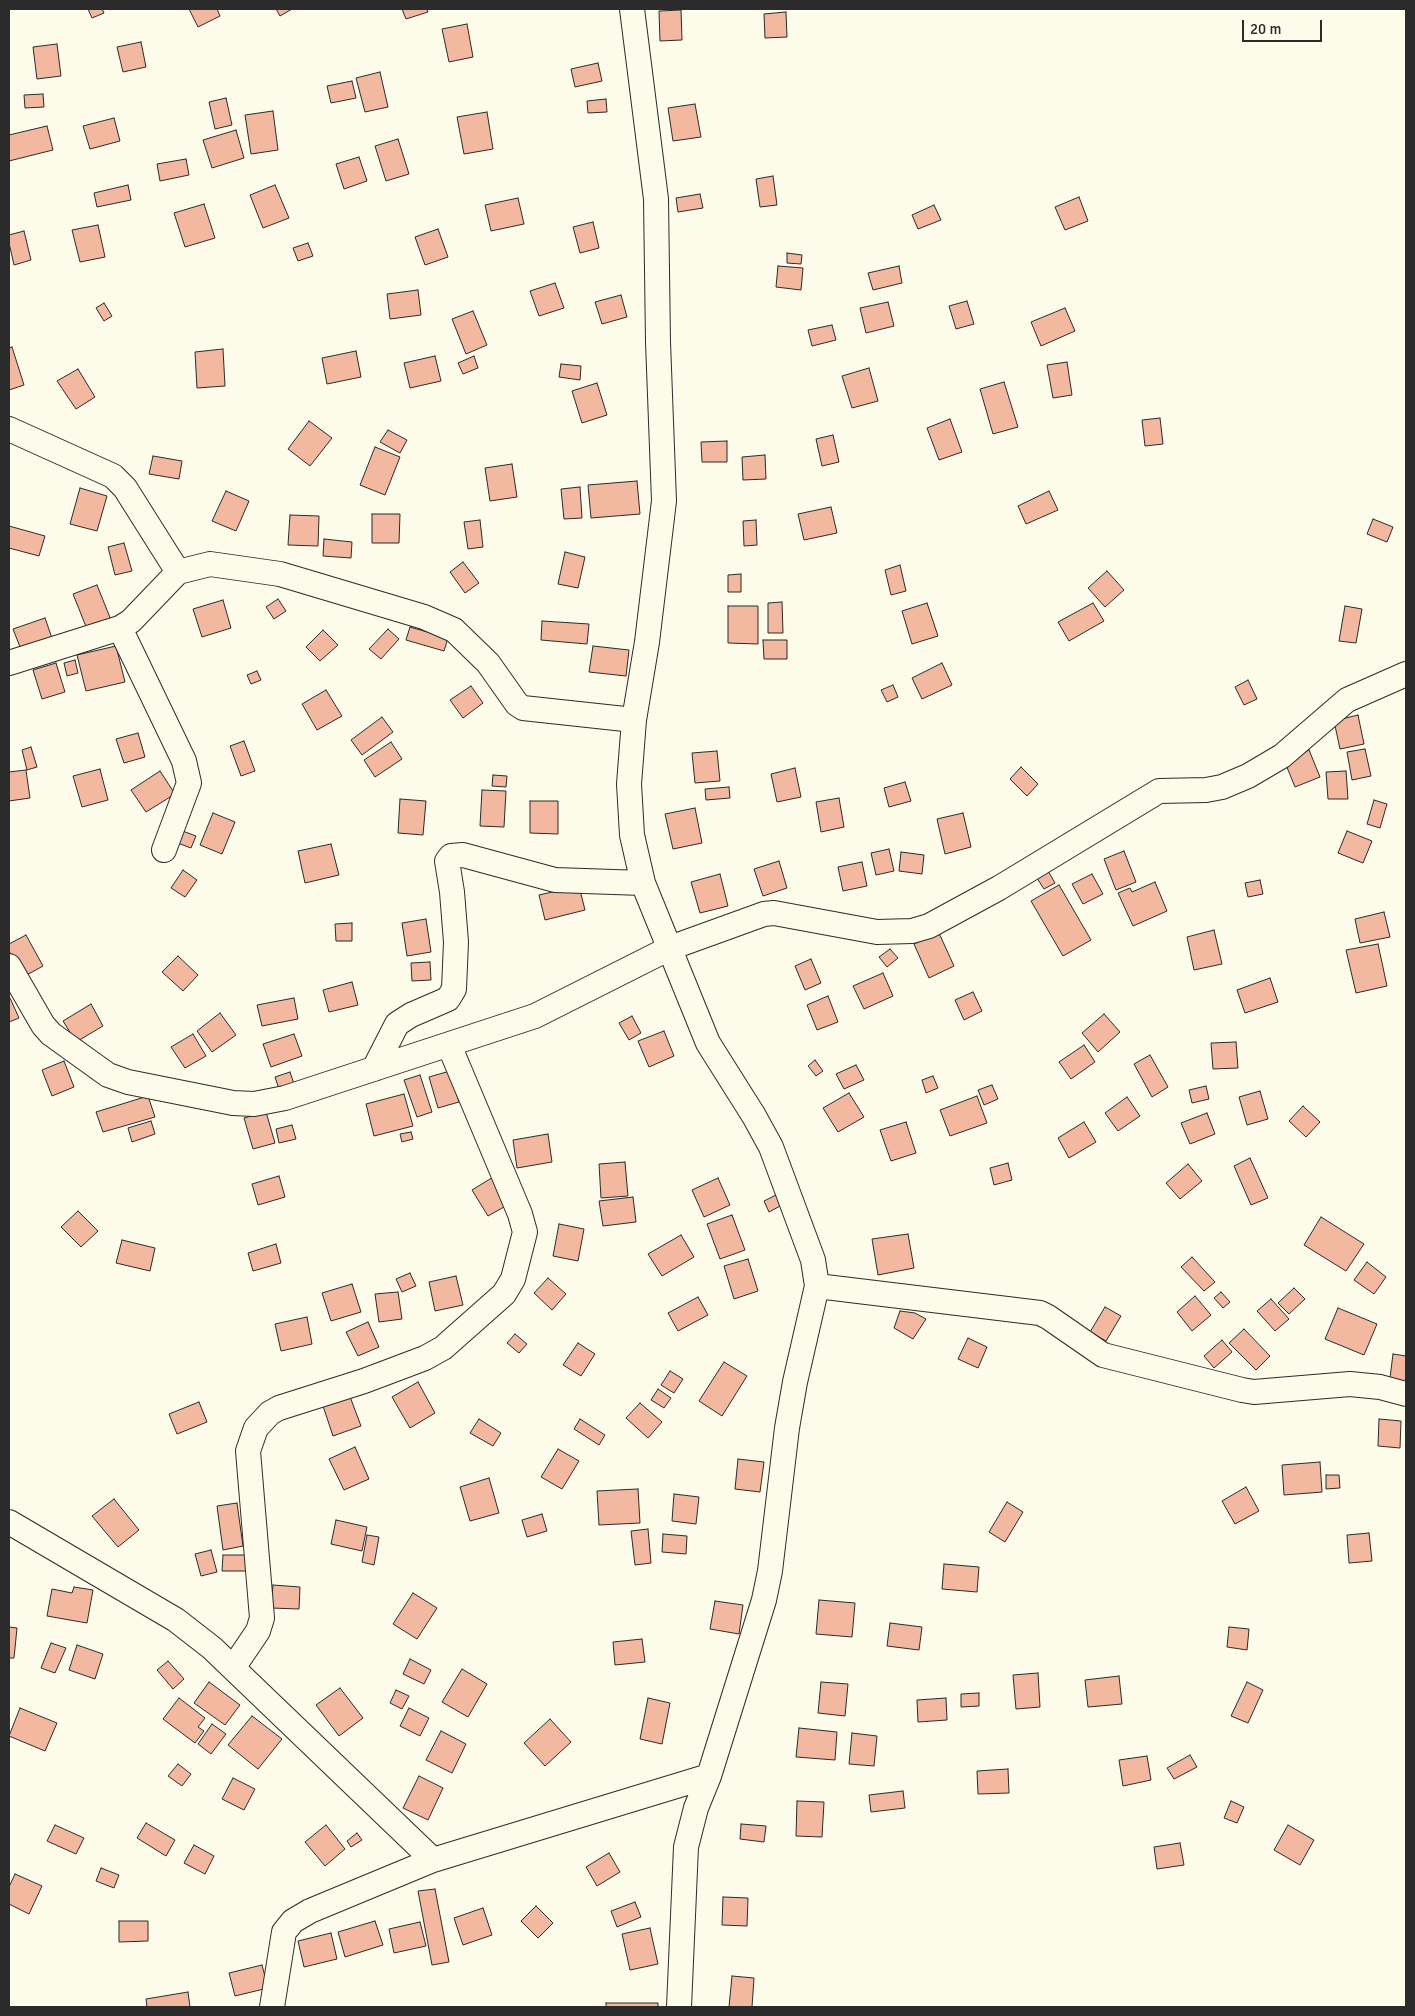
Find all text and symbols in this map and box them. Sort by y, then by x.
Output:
scale bar [1245,10,1325,42]
text: 20 m [1250,20,1281,38]

